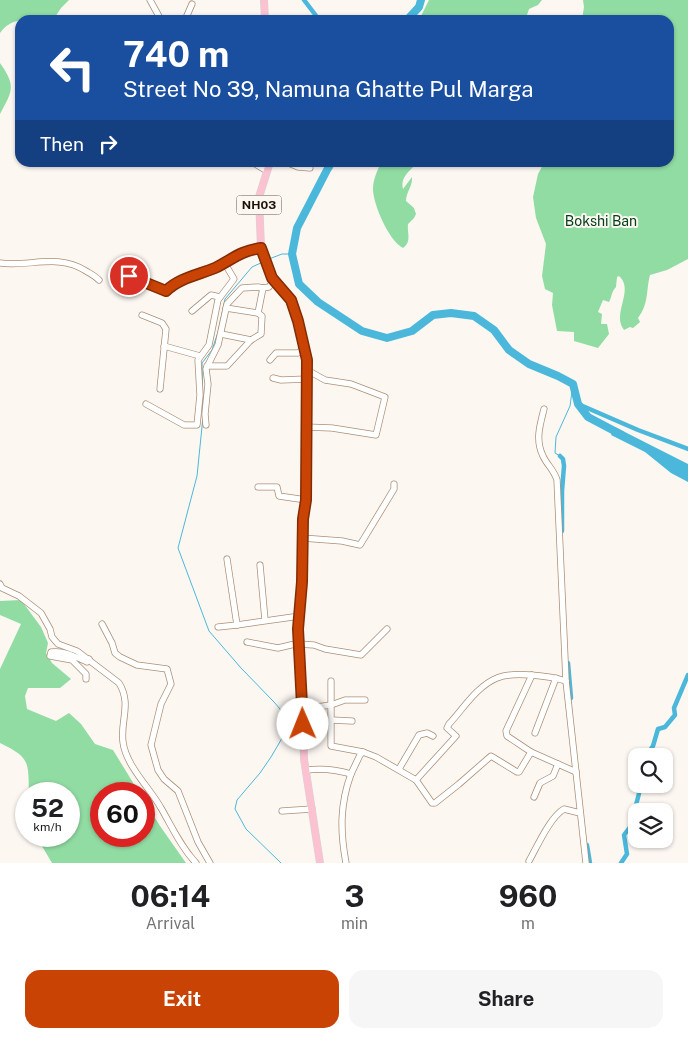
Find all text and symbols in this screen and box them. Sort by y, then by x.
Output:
text: 740 m [123,34,229,75]
icon: left [40,35,105,100]
text: Street No 39, Namuna Ghatte Pul Marga [123,76,534,102]
icon: right [94,130,122,158]
text: Then [40,133,84,155]
road number: NH03 [236,196,282,214]
park label: Bokshi Ban [565,213,637,229]
pin [108,255,150,297]
icon: arrive [115,262,143,290]
position arrow [276,697,328,749]
map controls [628,748,673,848]
button: search [628,748,673,793]
speed limit sign: 60 [90,782,155,847]
text: 52 [31,793,64,823]
button: layers [628,803,673,848]
text: km/h [33,820,62,834]
text: 06:14 [131,878,210,914]
text: 3 [344,878,364,914]
text: 960 [499,878,557,914]
text: Arrival [146,914,195,933]
text: min [341,914,368,933]
text: m [521,914,535,933]
button: Exit [25,970,339,1028]
button: Share [349,970,663,1028]

